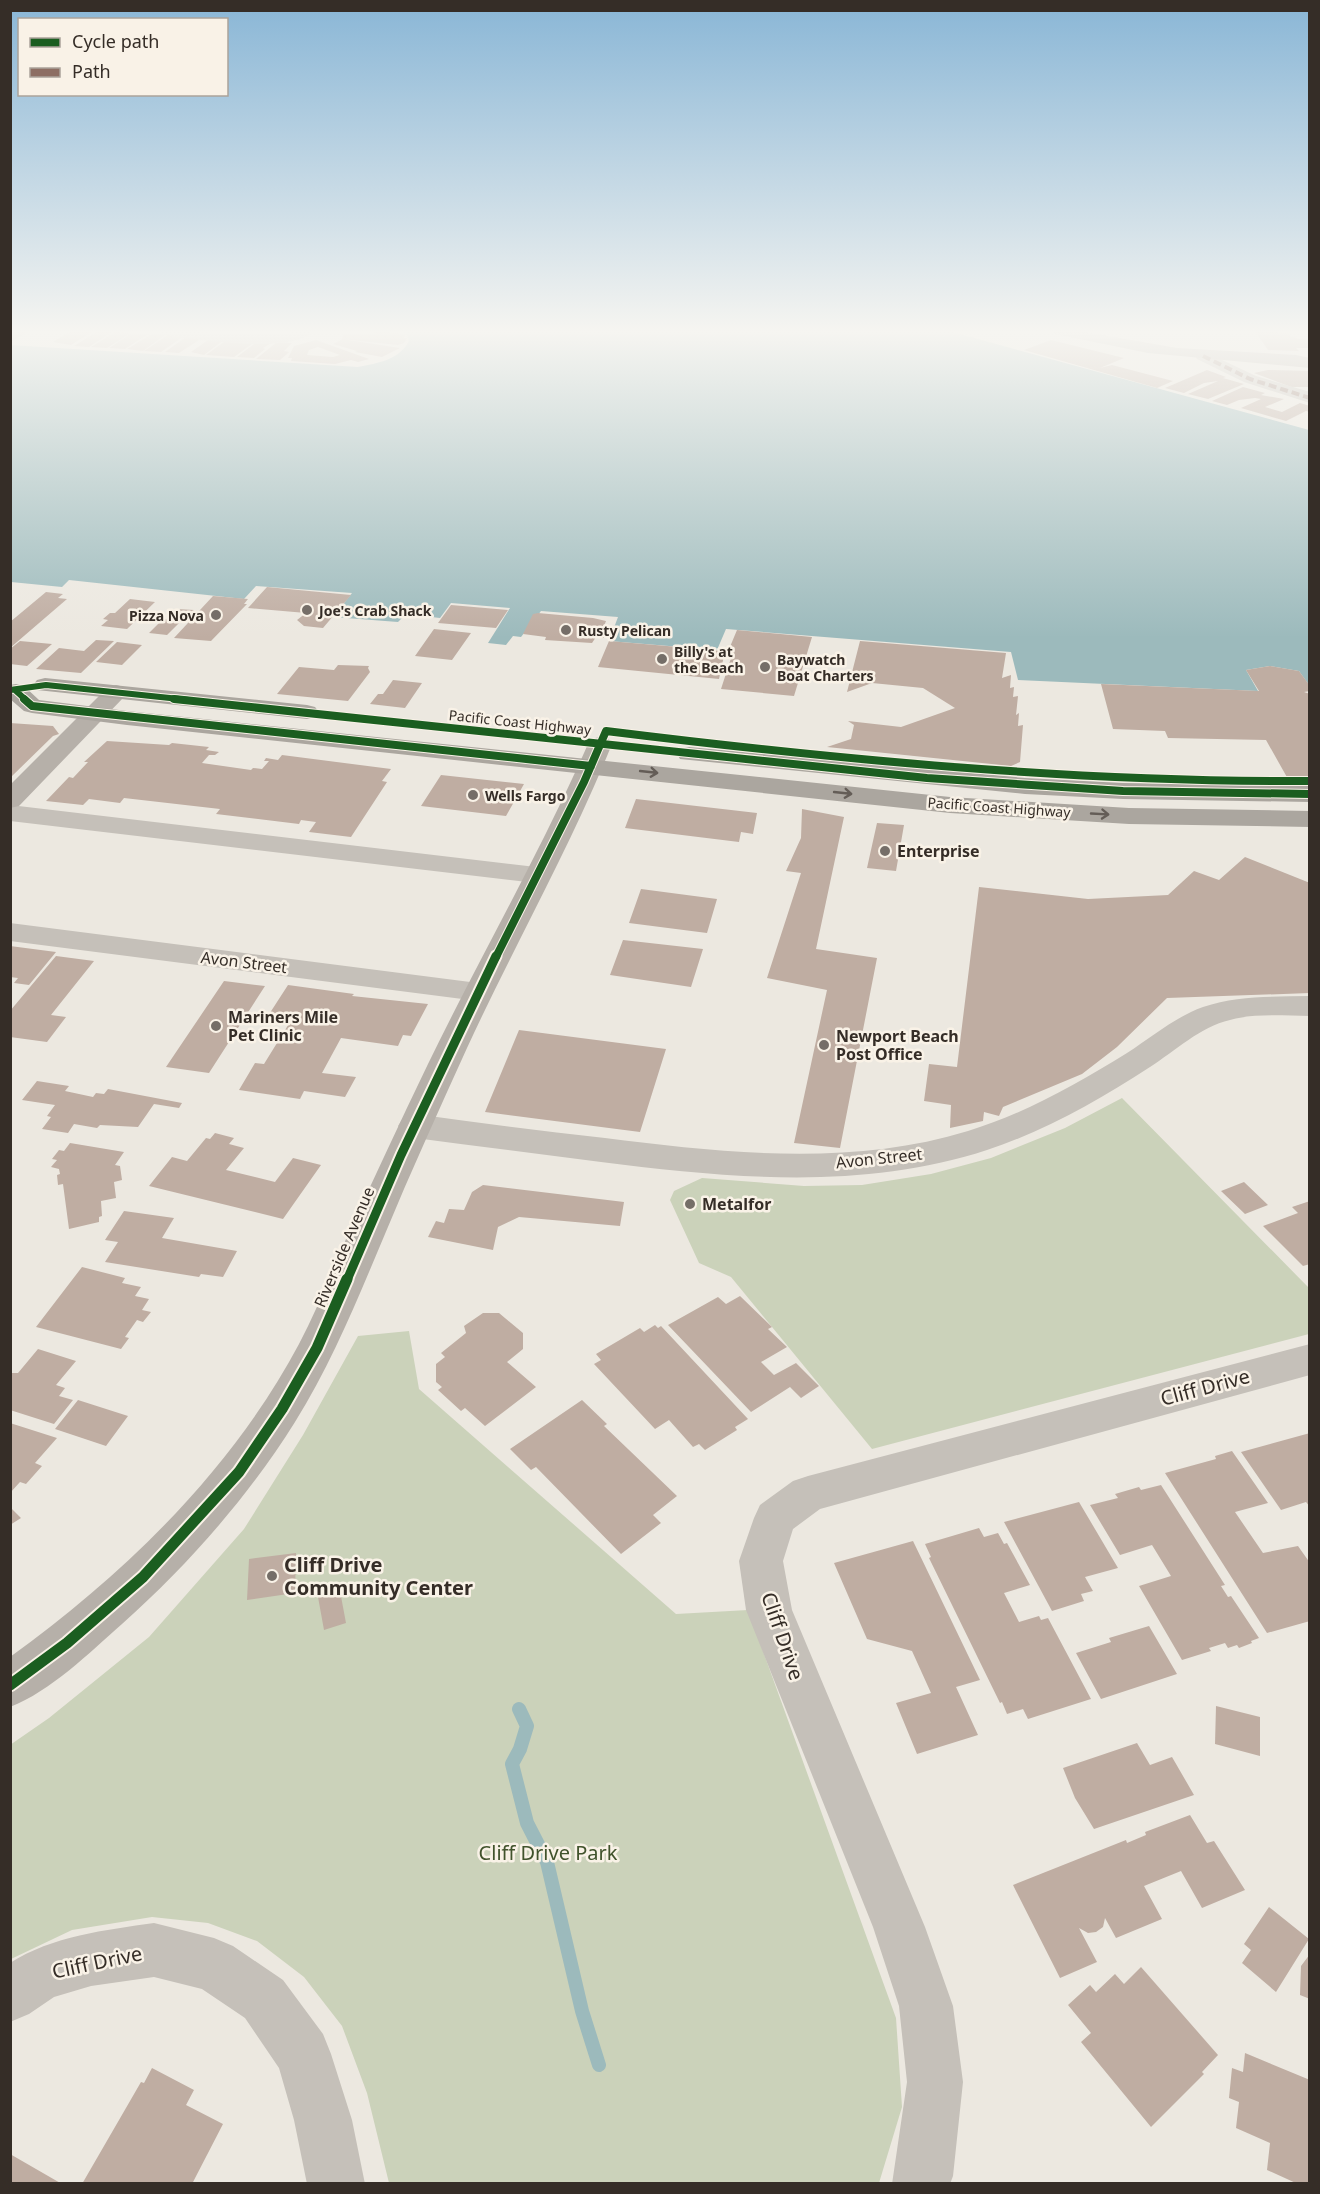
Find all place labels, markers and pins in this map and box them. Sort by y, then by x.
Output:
place label: Joe's Crab Shack [317,601,432,620]
marker: Joe's Crab Shack [300,603,314,617]
place label: Pizza Nova [129,606,204,625]
marker: Pizza Nova [209,608,223,622]
place label: Rusty Pelican [578,621,671,640]
marker: Rusty Pelican [559,623,573,637]
place label: Billy's at the Beach [674,642,744,677]
place label: Baywatch Boat Charters [777,650,874,685]
marker: Billy's at the Beach [655,652,669,666]
marker: Baywatch Boat Charters [758,660,772,674]
place label: Wells Fargo [485,786,566,805]
marker: Wells Fargo [466,788,480,802]
place label: Enterprise [897,840,980,862]
marker: Enterprise [878,844,892,858]
place label: Mariners Mile Pet Clinic [228,1006,338,1046]
marker: Mariners Mile Pet Clinic [209,1019,223,1033]
place label: Newport Beach Post Office [836,1025,959,1065]
marker: Newport Beach Post Office [817,1038,831,1052]
place label: Metalfor [702,1193,771,1215]
marker: Metalfor [683,1197,697,1211]
place label: Cliff Drive Community Center [284,1551,473,1601]
marker: Cliff Drive Community Center [265,1569,279,1583]

